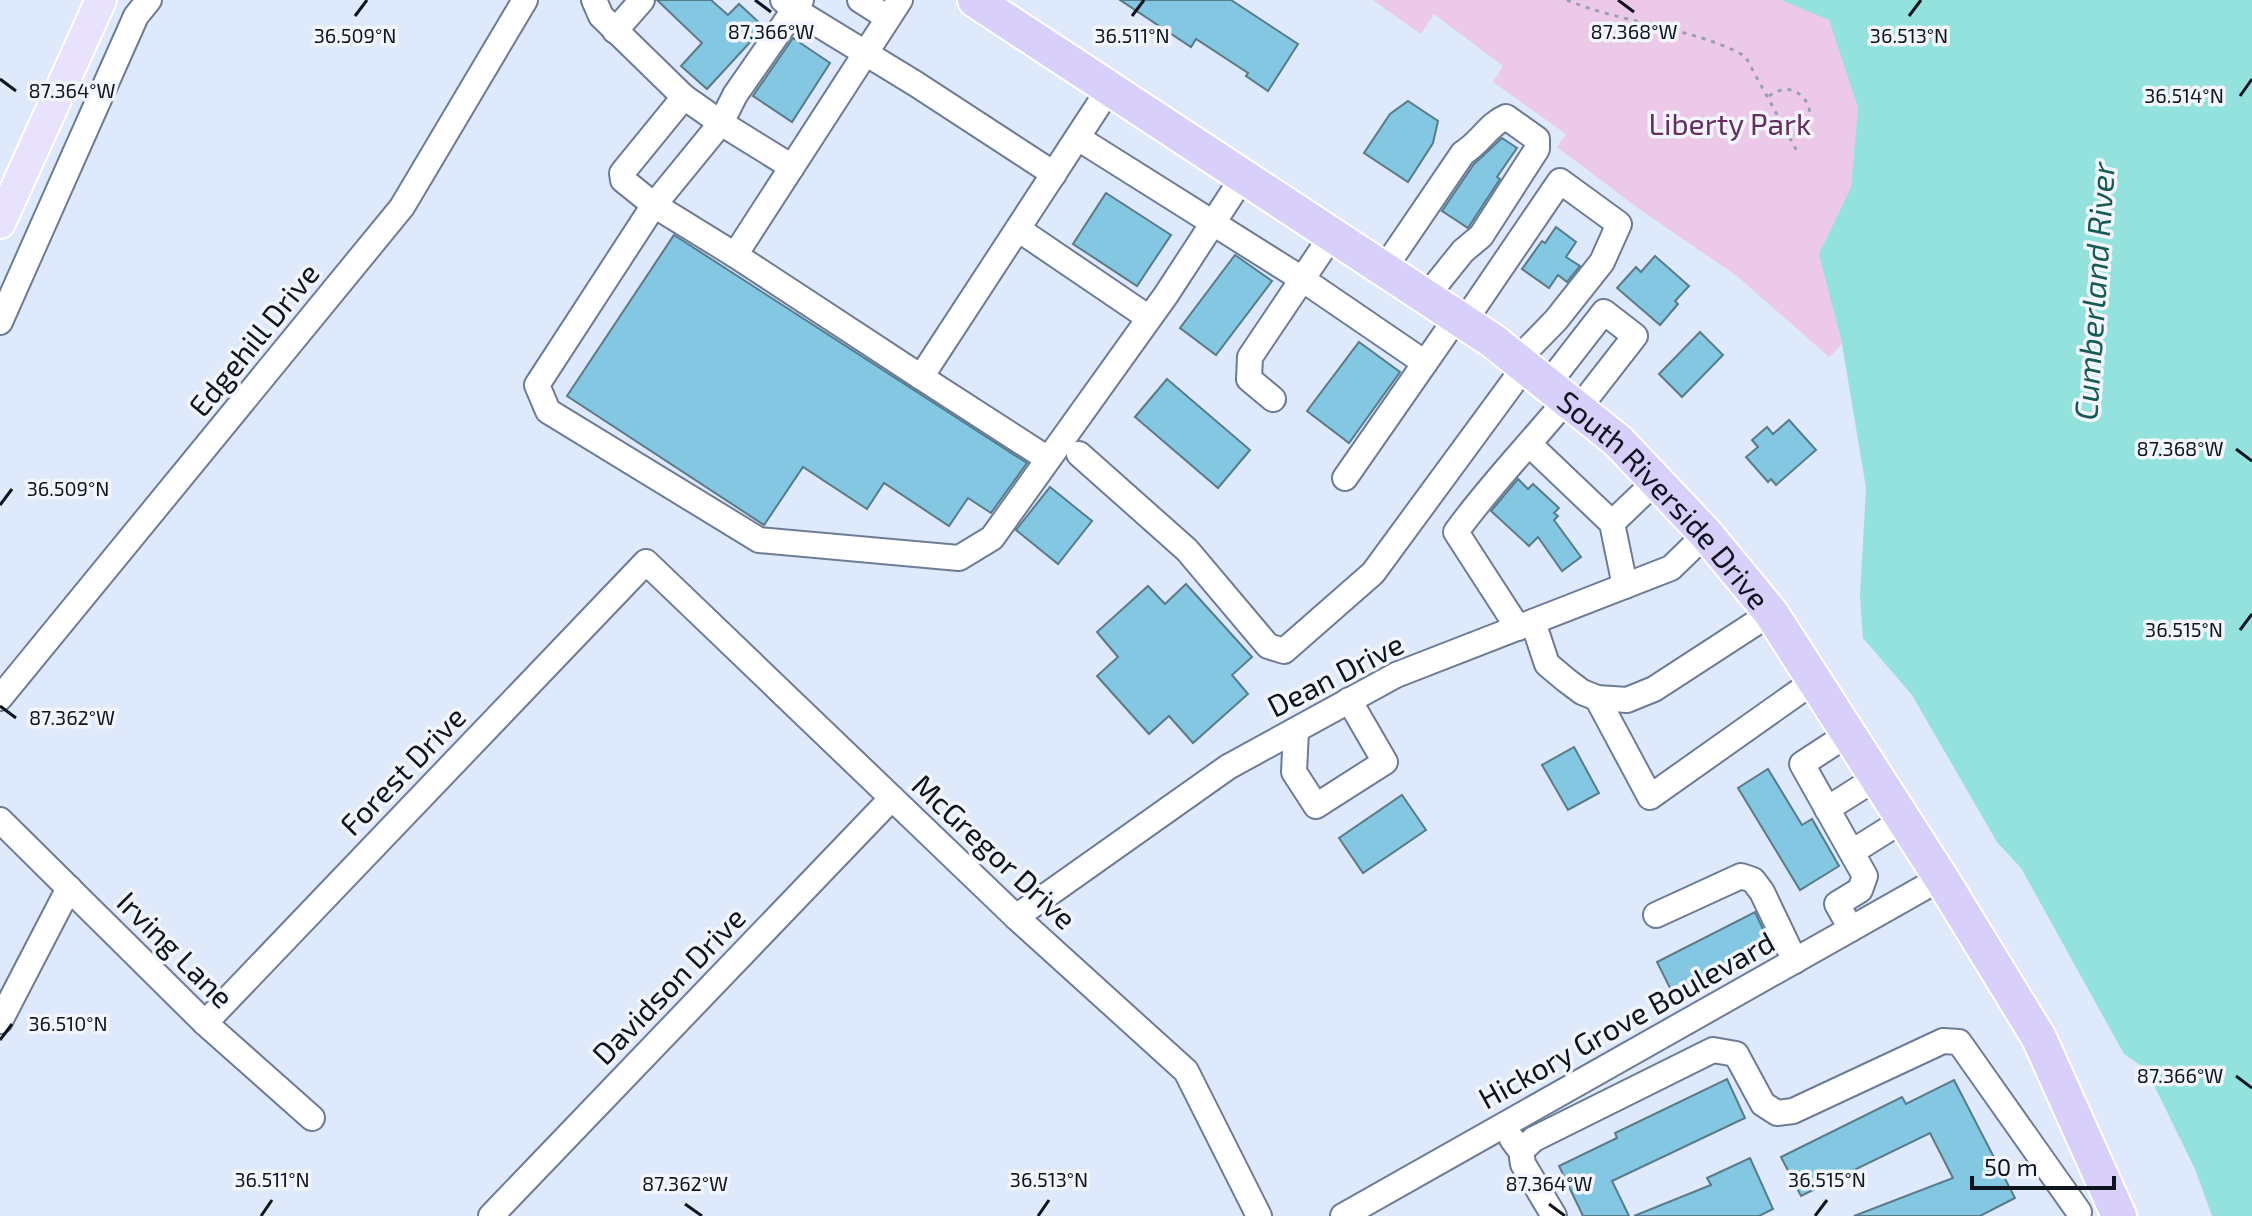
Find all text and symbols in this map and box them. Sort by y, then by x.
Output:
text: 87.366°W [728,19,814,43]
text: 87.368°W [1591,19,1678,43]
text: 36.509°N [314,23,396,47]
text: 36.511°N [1094,23,1170,47]
text: 36.513°N [1870,23,1948,47]
text: 87.364°W [28,78,116,102]
text: 36.514°N [2144,83,2224,107]
park label: Liberty Park [1649,105,1811,141]
water label: Cumberland River [2065,159,2121,421]
street label: Edgehill Drive [180,255,326,423]
street label: South Riverside Drive [1551,382,1778,616]
text: 87.368°W [2137,436,2224,460]
text: 36.509°N [27,476,109,500]
text: 36.515°N [2145,617,2223,641]
street label: Dean Drive [1261,624,1409,724]
street label: Forest Drive [332,698,472,842]
text: 87.362°W [29,705,115,729]
street label: McGregor Drive [906,766,1084,936]
street label: Irving Lane [110,883,242,1015]
street label: Davidson Drive [584,899,752,1071]
street label: Hickory Grove Boulevard [1472,923,1780,1115]
text: 36.510°N [28,1011,108,1035]
text: 87.366°W [2137,1063,2223,1087]
scale bar [1972,1140,2114,1190]
text: 50 m [1984,1152,2038,1181]
text: 36.511°N [234,1167,310,1191]
text: 36.513°N [1010,1167,1088,1191]
text: 36.515°N [1788,1167,1866,1191]
text: 87.362°W [642,1171,728,1195]
text: 87.364°W [1505,1171,1593,1195]

